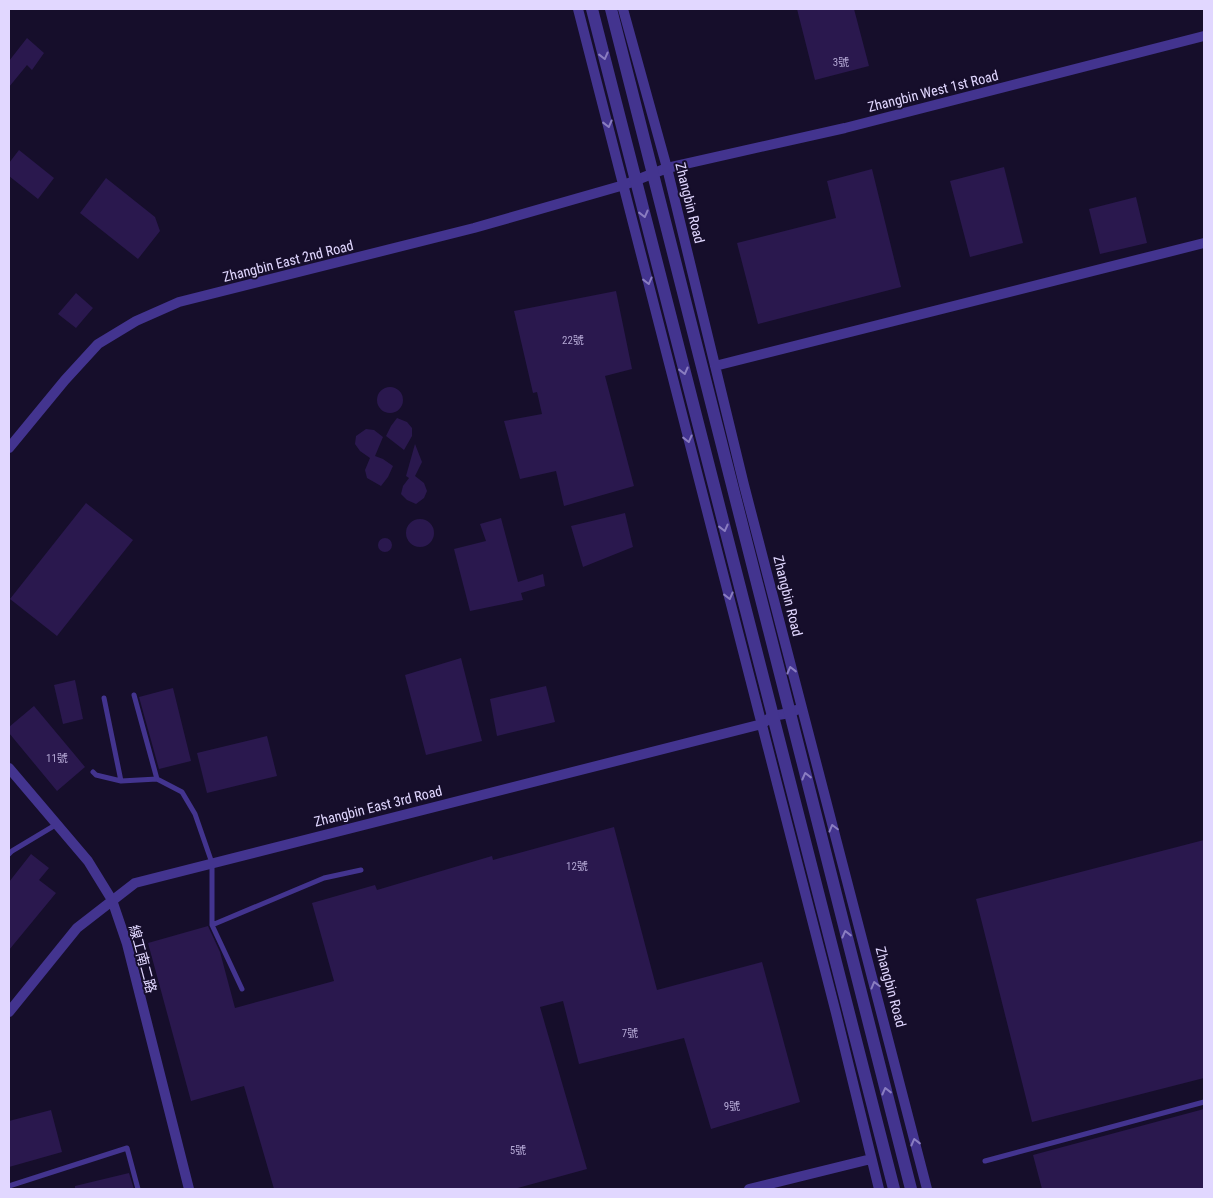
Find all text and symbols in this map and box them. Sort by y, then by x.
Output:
one-way arrow [598,52,609,60]
house number: 3號 [833,56,849,69]
street label: Zhangbin West 1st Road [866,67,1000,115]
one-way arrow [602,119,613,128]
street label: Zhangbin Road [672,161,708,245]
one-way arrow [638,209,649,218]
street label: Zhangbin East 2nd Road [221,237,355,285]
one-way arrow [642,277,653,286]
house number: 22號 [562,334,584,347]
one-way arrow [678,367,689,375]
one-way arrow [683,434,693,442]
one-way arrow [718,524,729,533]
street label: Zhangbin Road [770,554,806,638]
one-way arrow [723,592,733,600]
one-way arrow [787,667,797,675]
house number: 11號 [46,752,68,765]
one-way arrow [801,772,812,781]
street label: Zhangbin East 3rd Road [312,782,444,830]
one-way arrow [828,823,839,832]
house number: 12號 [566,860,588,873]
street label: 線工南二路 [126,923,160,995]
one-way arrow [841,929,852,938]
street label: Zhangbin Road [873,945,909,1029]
one-way arrow [870,981,880,989]
house number: 7號 [622,1027,638,1040]
one-way arrow [882,1088,892,1096]
house number: 9號 [724,1100,740,1113]
one-way arrow [910,1137,921,1146]
house number: 5號 [510,1144,526,1157]

